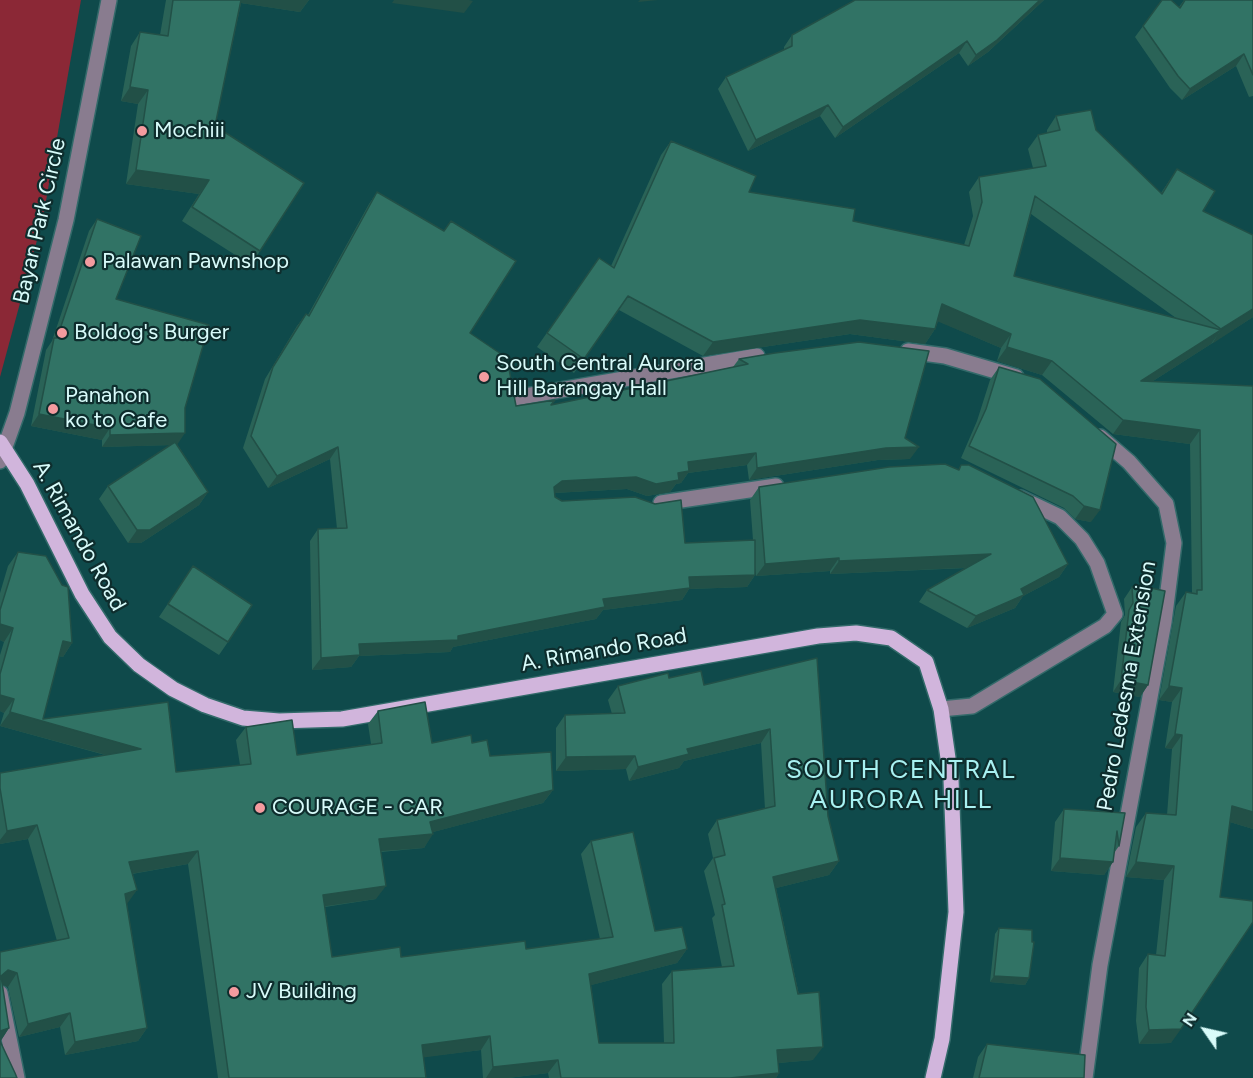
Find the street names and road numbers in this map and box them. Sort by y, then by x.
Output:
street label: Bayan Park Circle [8,136,72,306]
street label: A. Rimando Road [27,456,131,616]
street label: Pedro Ledesma Extension [1092,559,1162,813]
street label: A. Rimando Road [519,622,689,678]

